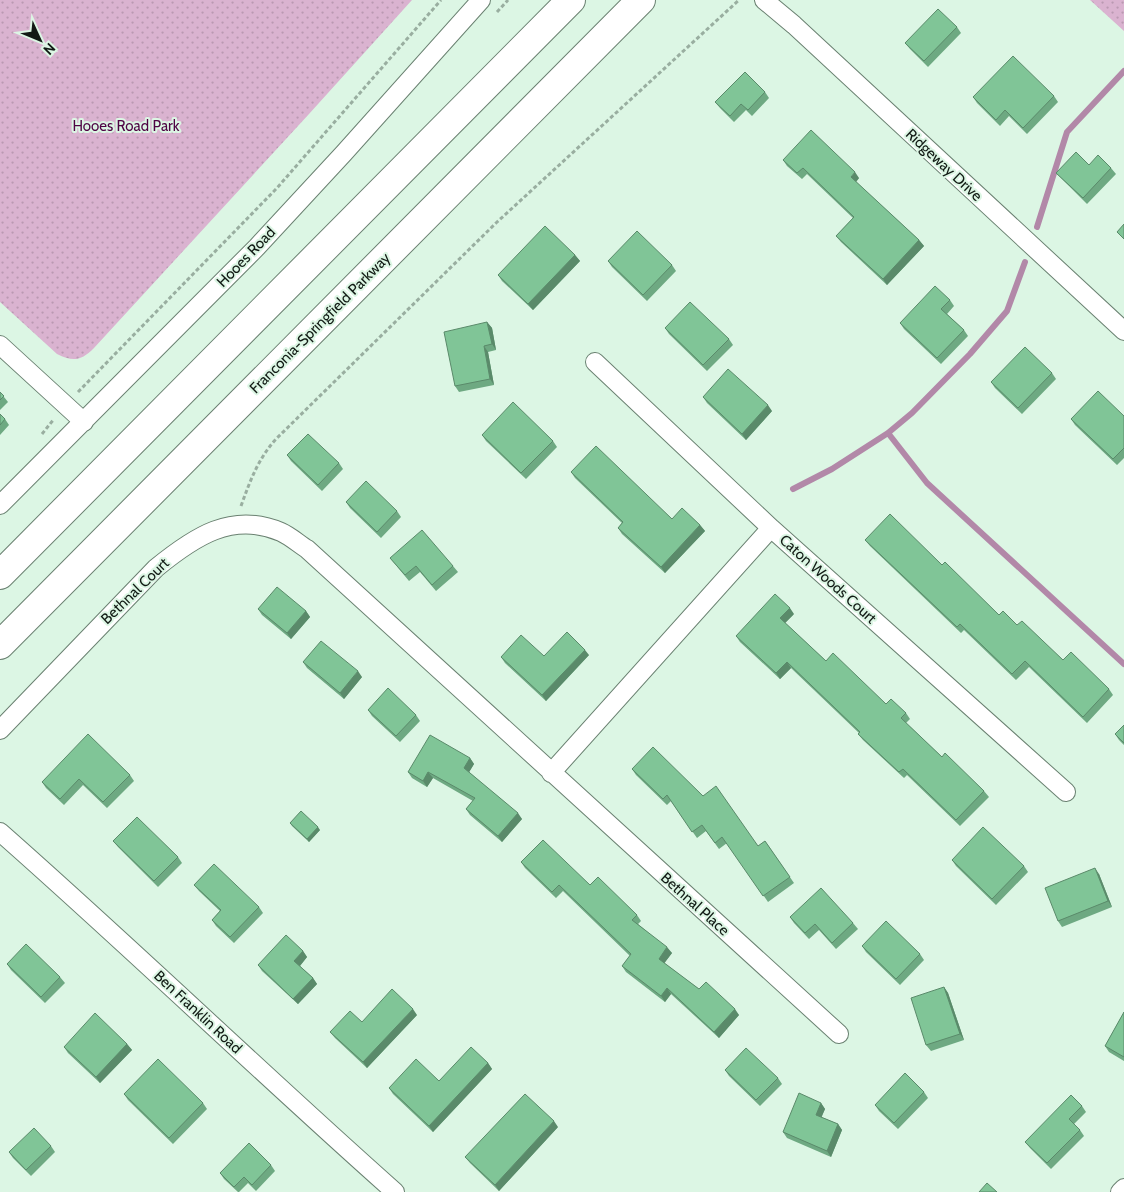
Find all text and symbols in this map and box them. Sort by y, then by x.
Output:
north arrow [15,15,65,65]
text: N [39,39,59,59]
park label: Hooes Road Park [72,117,180,135]
street label: Ridgeway Drive [902,125,986,205]
street label: Hooes Road [213,223,279,291]
street label: Franconia-Springfield Parkway [246,249,394,397]
street label: Caton Woods Court [776,531,880,627]
street label: Bethnal Court [97,554,173,628]
street label: Bethnal Place [657,869,733,940]
street label: Ben Franklin Road [150,967,246,1057]

